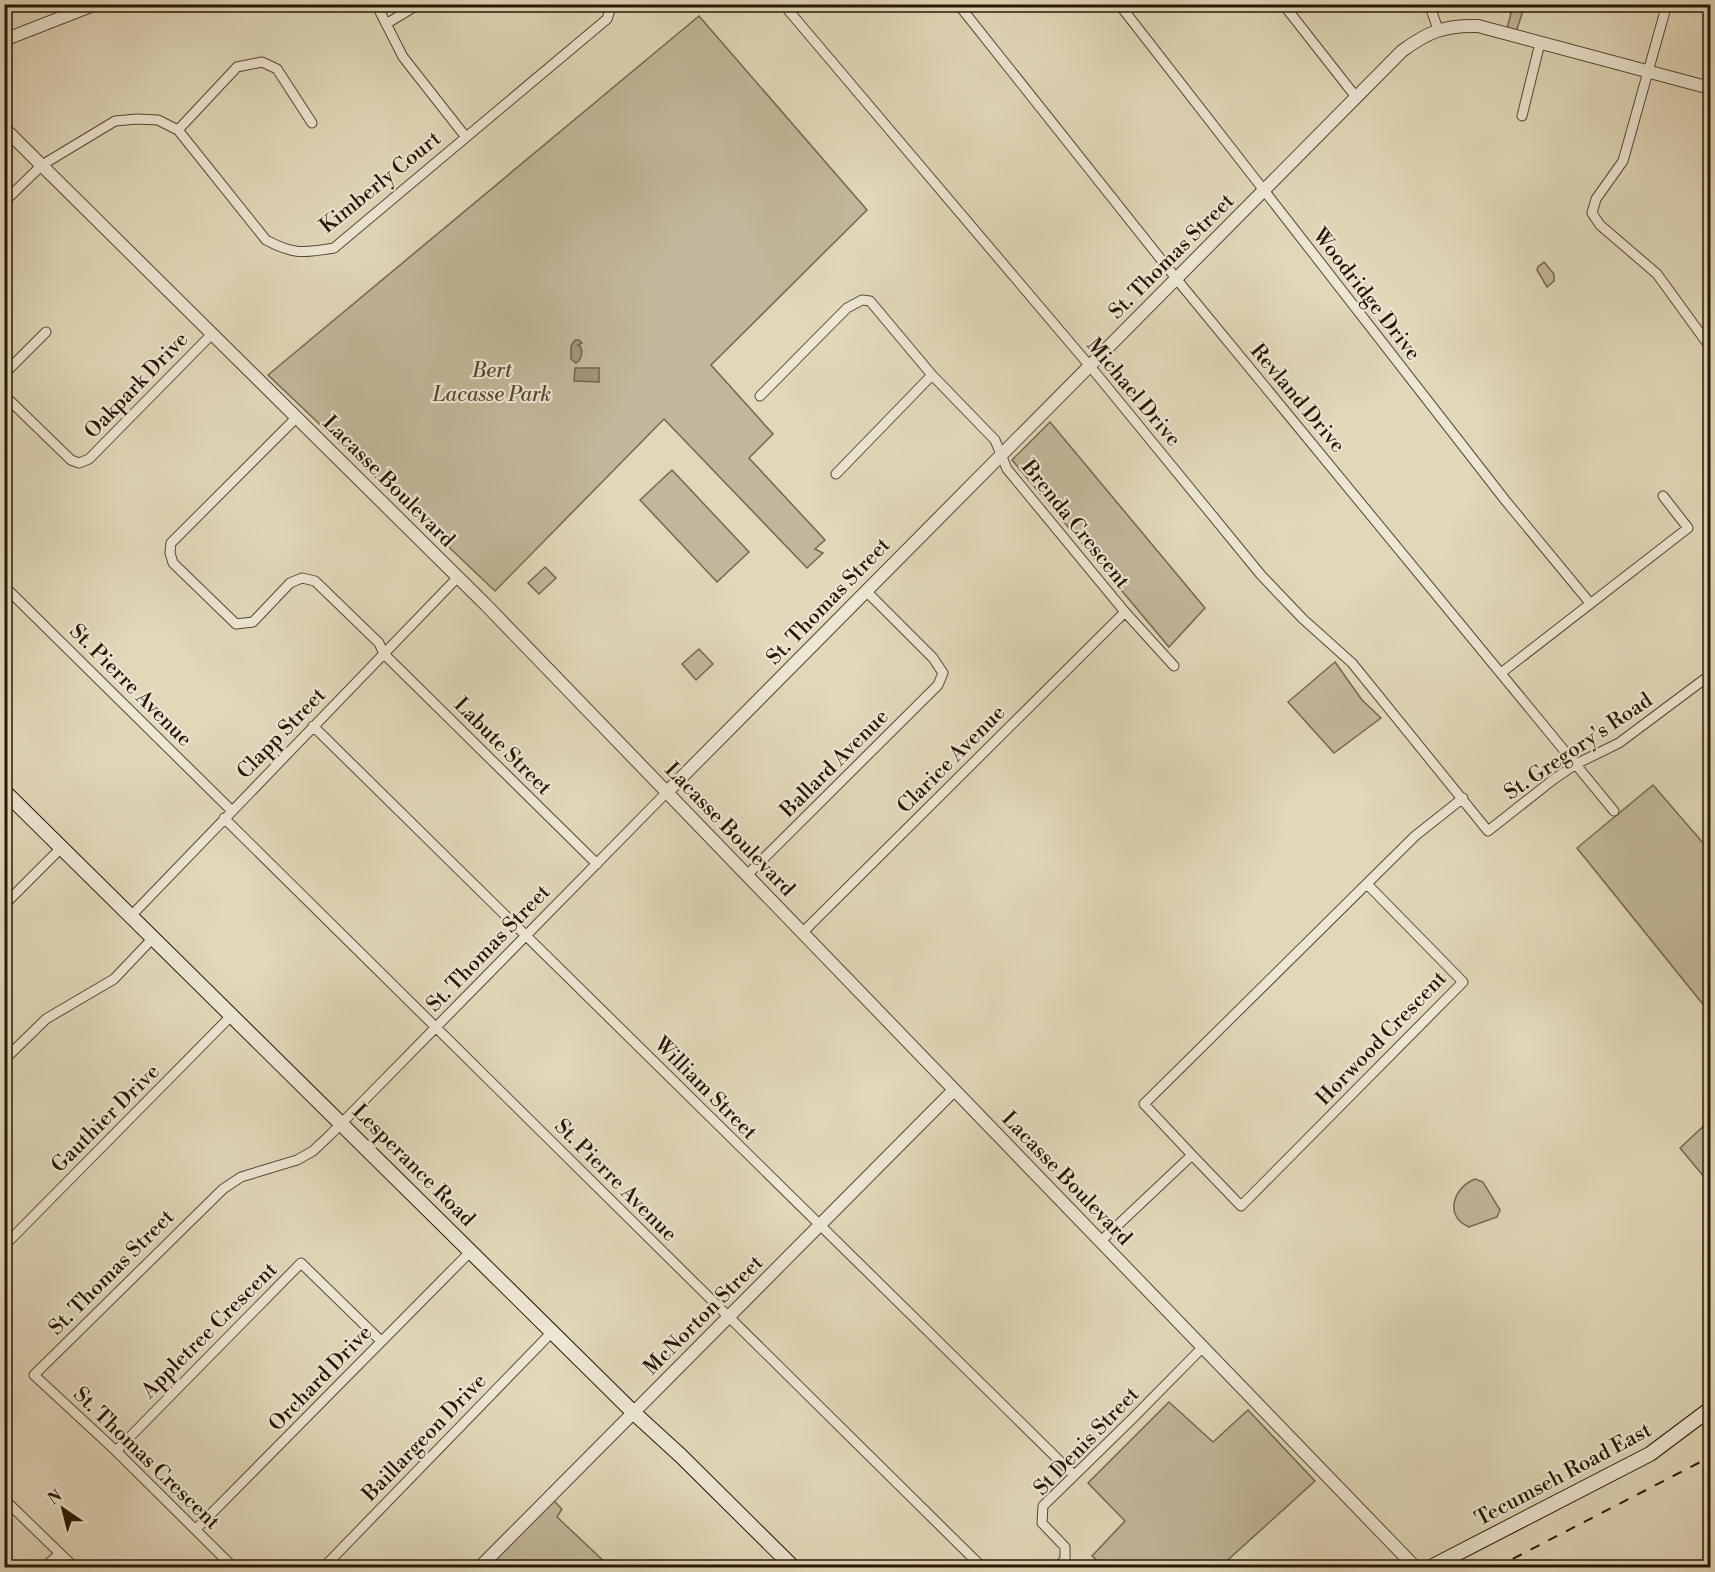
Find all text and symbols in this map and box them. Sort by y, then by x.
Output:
street label: Kimberly Court [315,126,447,239]
street label: St. Thomas Street [1104,188,1240,325]
street label: Woodridge Drive [1306,223,1426,366]
street label: Oakpark Drive [79,327,194,444]
street label: Michael Drive [1080,333,1186,452]
street label: Revland Drive [1244,339,1350,458]
park label: Bert Lacasse Park [432,358,551,408]
street label: Lacasse Boulevard [317,410,460,553]
street label: Brenda Crescent [1015,454,1135,595]
street label: St. Thomas Street [761,532,896,671]
street label: St. Pierre Avenue [63,619,197,753]
street label: Clapp Street [232,682,332,785]
street label: St. Gregory's Road [1500,688,1658,806]
street label: Labute Street [448,692,557,801]
street label: Clarice Avenue [892,700,1011,819]
street label: Ballard Avenue [774,704,894,824]
street label: Lacasse Boulevard [659,757,800,902]
street label: St. Thomas Street [421,879,556,1018]
street label: Horwood Crescent [1311,966,1453,1111]
street label: William Street [648,1031,763,1146]
street label: Gauthier Drive [46,1059,165,1178]
street label: Lesperance Road [347,1099,480,1233]
street label: Lacasse Boulevard [996,1106,1137,1251]
street label: St. Pierre Avenue [548,1114,682,1248]
street label: St. Thomas Street [44,1204,180,1341]
street label: McNorton Street [638,1250,769,1381]
street label: Appletree Crescent [136,1257,284,1405]
street label: Orchard Drive [264,1320,378,1437]
street label: Baillargeon Drive [356,1368,492,1508]
street label: St. Thomas Crescent [67,1382,226,1536]
street label: St Denis Street [1028,1382,1145,1501]
street label: Tecumseh Road East [1471,1417,1657,1532]
north arrow [33,1479,93,1539]
text: N [44,1486,66,1509]

